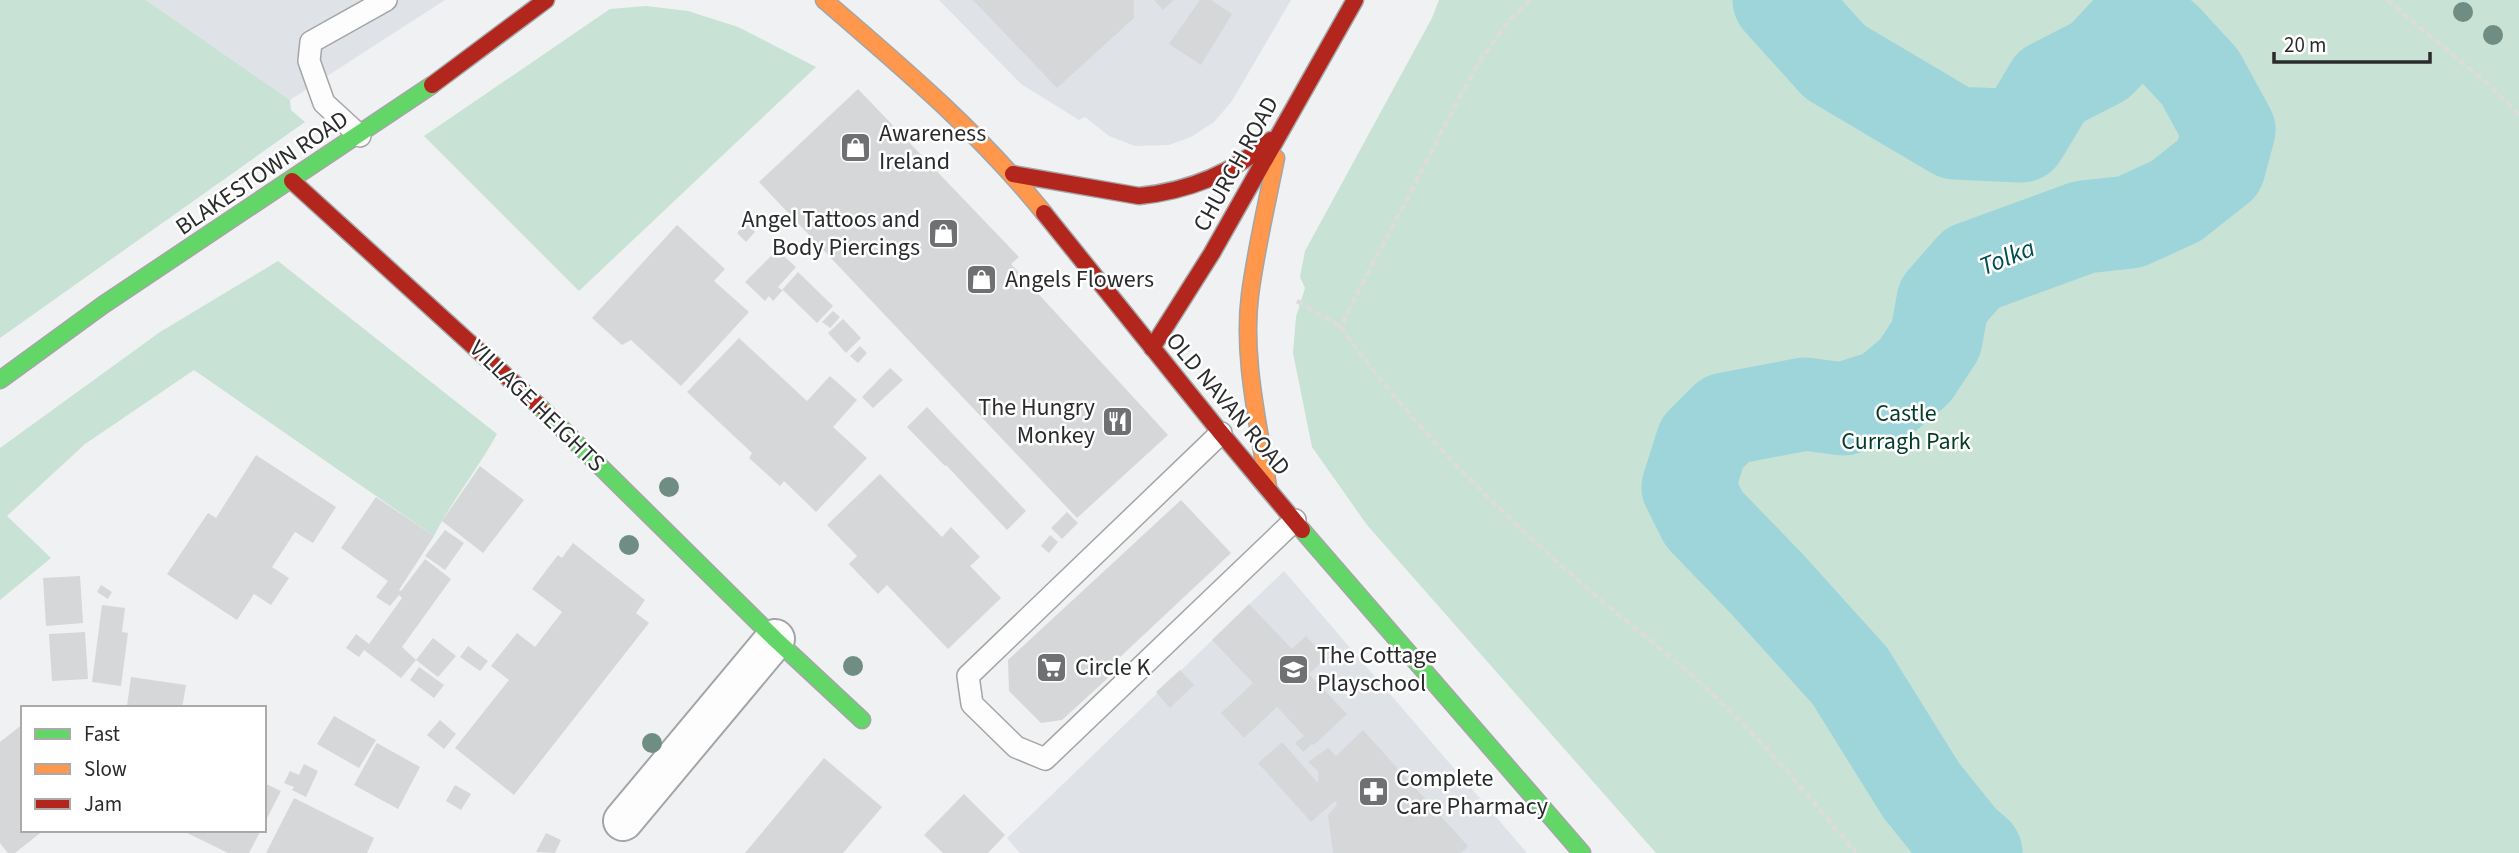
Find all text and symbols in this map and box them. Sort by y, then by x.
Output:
scale bar [2274,21,2430,65]
text: 20 m [2284,30,2326,60]
street label: CHURCH ROAD [1184,90,1288,238]
street label: BLAKESTOWN ROAD [168,102,356,244]
place label: Awareness Ireland [879,116,986,179]
shop icon: Awareness Ireland [839,130,873,164]
place label: Angel Tattoos and Body Piercings [742,202,920,265]
shop icon: Angel Tattoos and Body Piercings [926,216,960,250]
water label: Tolka [1974,229,2040,285]
shop icon: Angels Flowers [965,262,999,296]
place label: Angels Flowers [1005,262,1154,297]
street label: OLD NAVAN ROAD [1157,325,1299,483]
street label: VILLAGE HEIGHTS [461,332,613,480]
place label: The Hungry Monkey [978,390,1095,453]
park label: Castle Curragh Park [1841,396,1971,459]
restaurant icon: The Hungry Monkey [1101,404,1135,438]
place label: The Cottage Playschool [1317,638,1437,701]
supermarket icon: Circle K [1035,650,1069,684]
place label: Circle K [1075,650,1150,685]
school or university icon: The Cottage Playschool [1277,652,1311,686]
legend [21,706,266,832]
text: Fast [84,719,120,749]
text: Slow [84,754,127,784]
place label: Complete Care Pharmacy [1396,761,1548,824]
pharmacy icon: Complete Care Pharmacy [1356,775,1390,809]
text: Jam [84,789,122,819]

